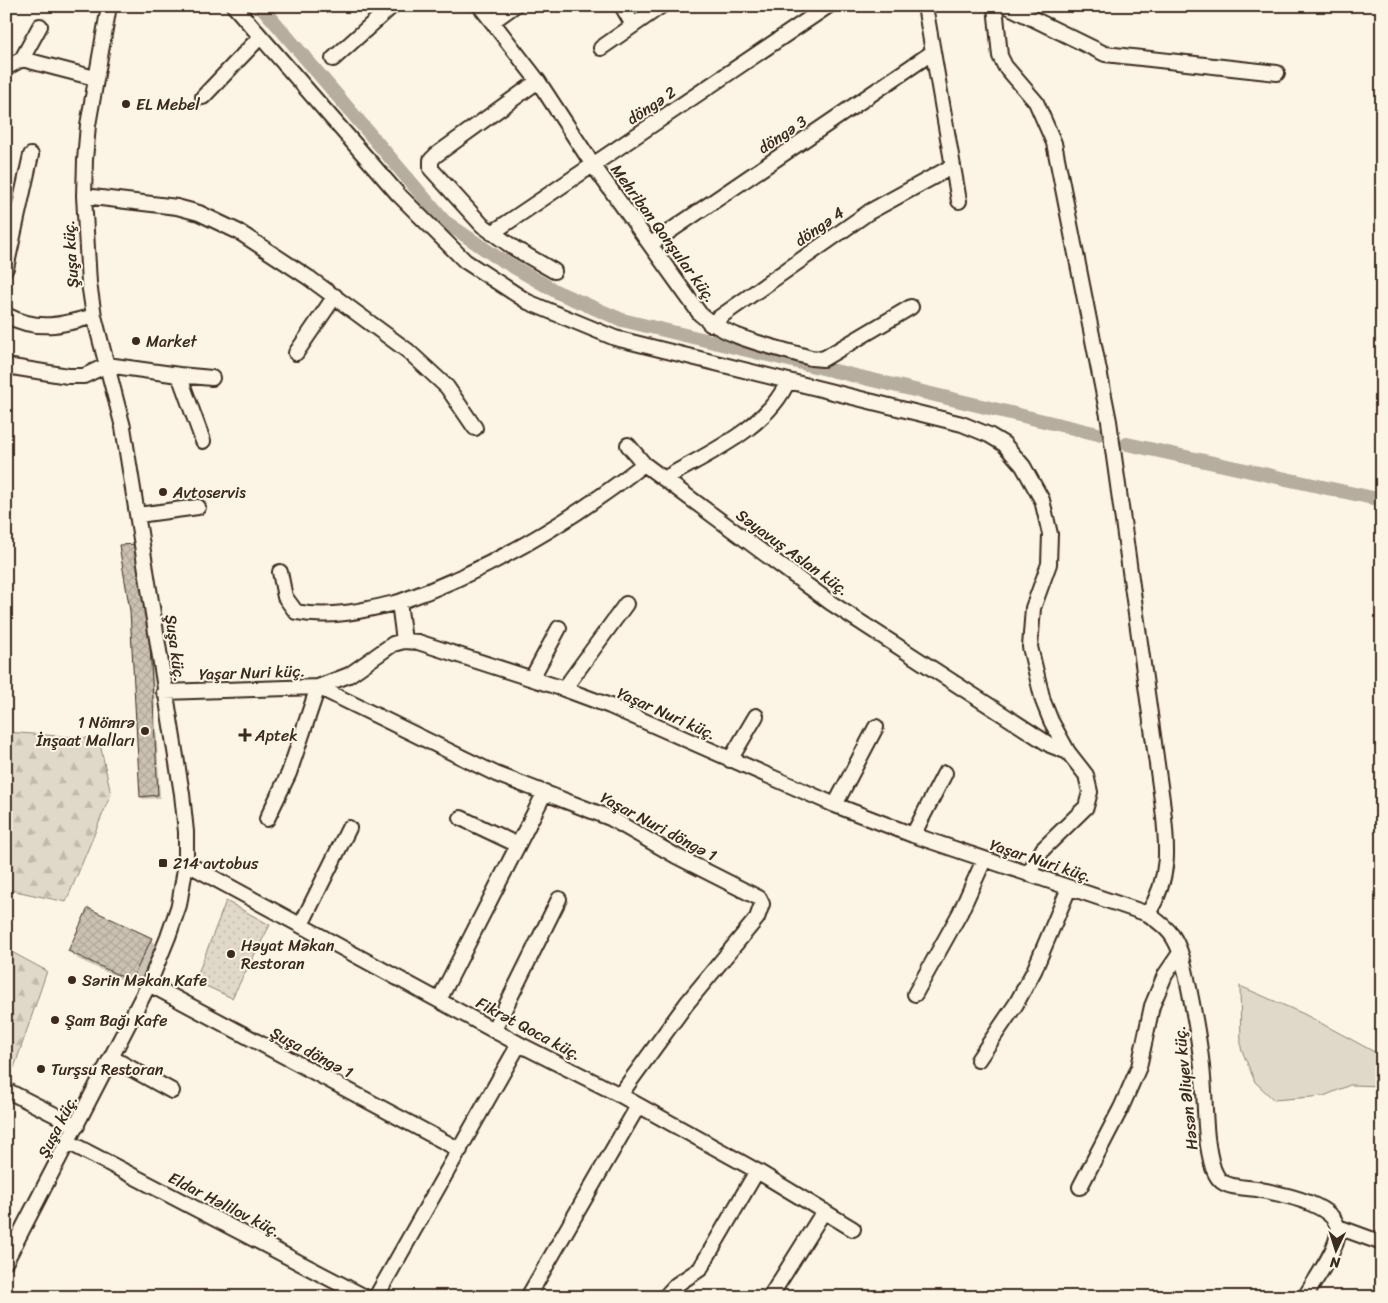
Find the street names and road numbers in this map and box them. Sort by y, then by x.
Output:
street label: döngə 2 [620,78,682,133]
street label: döngə 3 [752,107,813,162]
street label: Mehriban Qonşular küç. [603,158,724,309]
street label: döngə 4 [788,199,850,254]
street label: Şuşa küç. [54,219,87,289]
street label: Səyavuş Aslan küç. [730,501,856,604]
street label: Şuşa küç. [156,612,195,684]
street label: Yaşar Nuri küç. [198,656,306,689]
street label: Yaşar Nuri küç. [612,679,721,748]
street label: Yaşar Nuri döngə 1 [595,783,723,870]
street label: Yaşar Nuri küç. [986,830,1096,891]
street label: Fikrət Qoca küç. [471,988,587,1069]
street label: Şuşa döngə 1 [265,1018,359,1087]
street label: Həsən Əliyev küç. [1165,1024,1206,1152]
street label: Şuşa küç. [29,1089,86,1163]
street label: Eldar Həlilov küç. [163,1164,286,1245]

